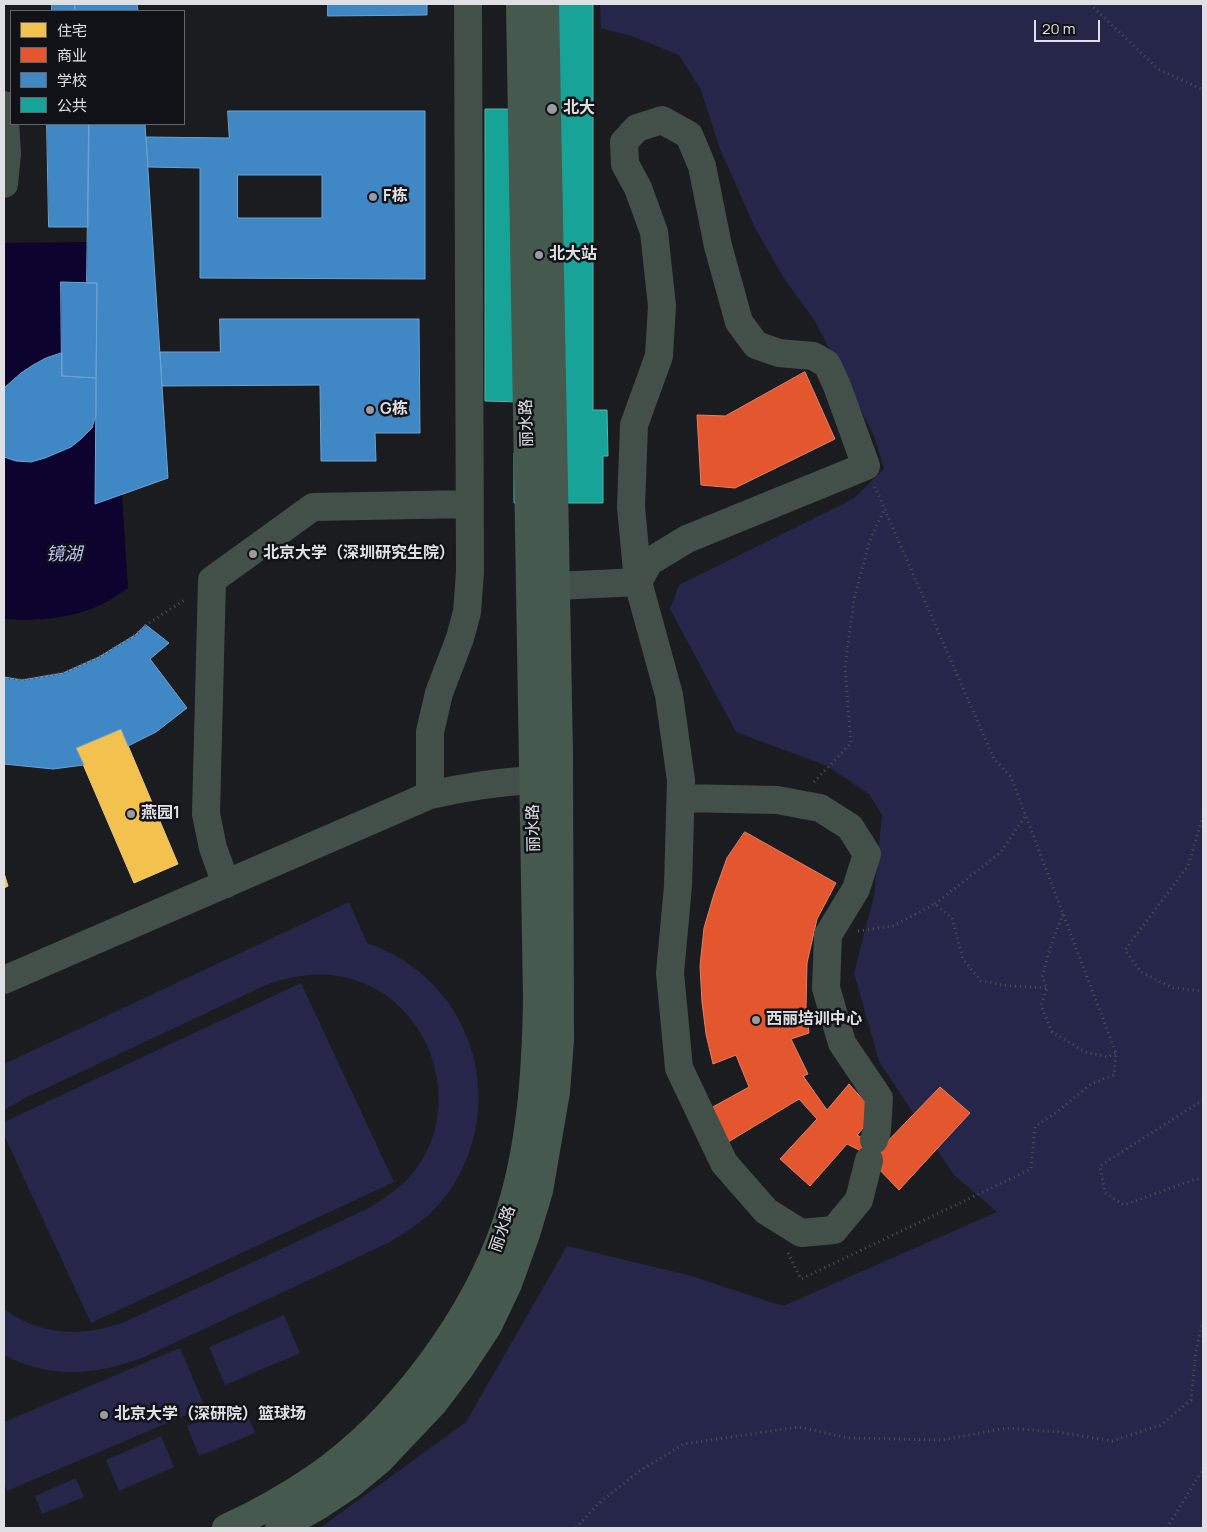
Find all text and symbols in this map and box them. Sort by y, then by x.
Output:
legend [10,10,185,125]
scale bar [1037,10,1103,42]
text: 20 m [1042,18,1075,39]
text: 住宅 [57,20,87,41]
text: 商业 [57,45,87,66]
text: 学校 [57,70,87,91]
text: 公共 [57,95,87,116]
place label: 北大 [563,99,595,119]
marker: 北大 [545,102,559,116]
place label: F栋 [383,187,407,207]
marker: F栋 [367,191,379,203]
place label: 北大站 [549,245,597,265]
marker: 北大站 [533,249,545,261]
street label: 丽水路 [517,399,537,447]
place label: G栋 [380,400,408,420]
marker: G栋 [364,404,376,416]
water label: 镜湖 [46,544,82,566]
place label: 北京大学（深圳研究生院） [263,544,455,564]
marker: 北京大学（深圳研究生院） [247,548,259,560]
place label: 燕园1 [141,804,180,824]
street label: 丽水路 [524,804,544,852]
marker: 燕园1 [125,808,137,820]
place label: 西丽培训中心 [766,1010,862,1030]
marker: 西丽培训中心 [750,1014,762,1026]
street label: 丽水路 [486,1203,520,1255]
place label: 北京大学（深研院）篮球场 [114,1405,306,1425]
marker: 北京大学（深研院）篮球场 [98,1409,110,1421]

